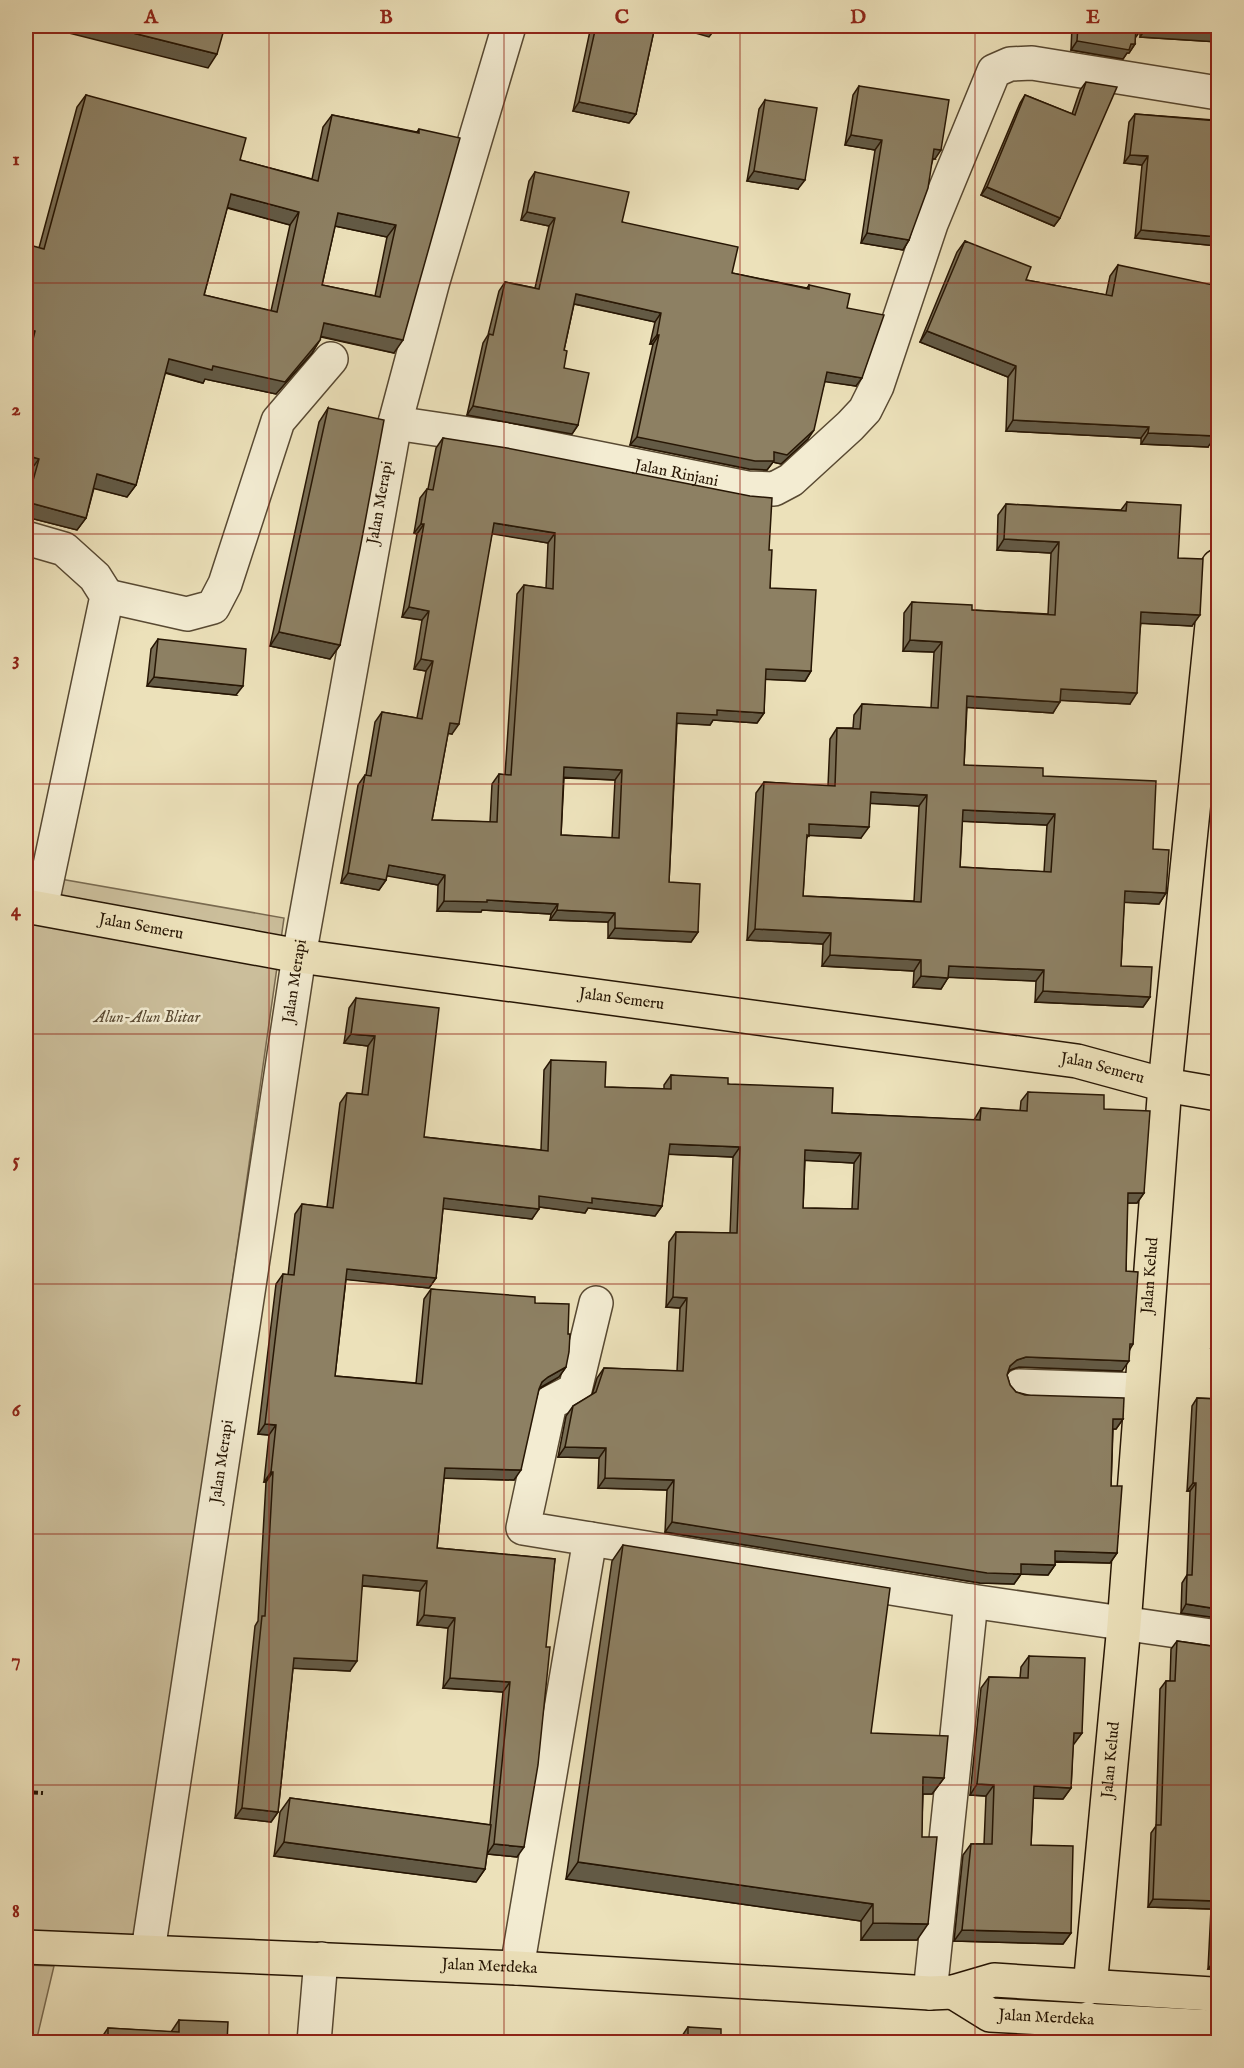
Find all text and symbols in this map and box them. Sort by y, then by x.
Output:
text: A [143,5,159,30]
text: B [379,5,393,30]
text: C [615,5,629,30]
text: D [850,5,866,30]
text: E [1086,5,1100,30]
text: 1 [12,147,20,172]
text: 2 [11,397,21,422]
street label: Jalan Rinjani [631,455,720,492]
street label: Jalan Merapi [363,459,398,548]
text: 3 [12,647,20,672]
text: 4 [11,898,22,923]
street label: Jalan Semeru [95,909,185,945]
street label: Jalan Merapi [279,938,312,1026]
street label: Jalan Semeru [576,984,665,1015]
park label: Alun-Alun Blitar [92,1008,202,1028]
street label: Jalan Semeru [1057,1049,1146,1089]
text: 5 [12,1148,20,1173]
street label: Jalan Kelud [1138,1236,1163,1316]
text: 6 [12,1398,22,1423]
street label: Jalan Merapi [206,1418,238,1507]
text: 7 [11,1648,21,1673]
street label: Jalan Kelud [1098,1721,1125,1801]
text: 8 [12,1899,20,1924]
street label: Jalan Merdeka [439,1955,538,1979]
street label: Jalan Merdeka [996,2005,1095,2031]

